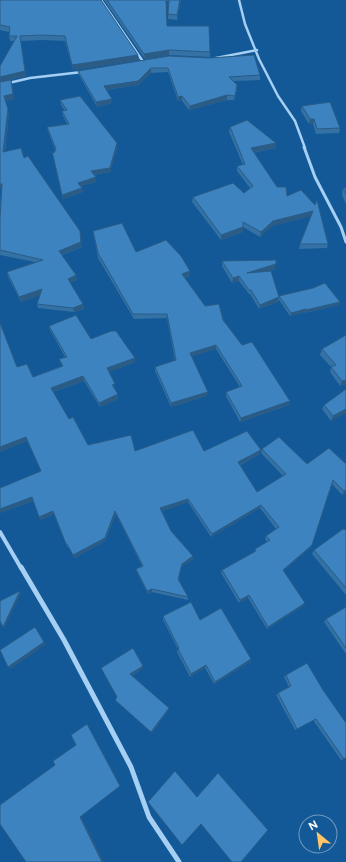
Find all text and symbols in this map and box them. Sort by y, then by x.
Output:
north arrow [298,814,338,854]
text: N [307,818,320,833]

